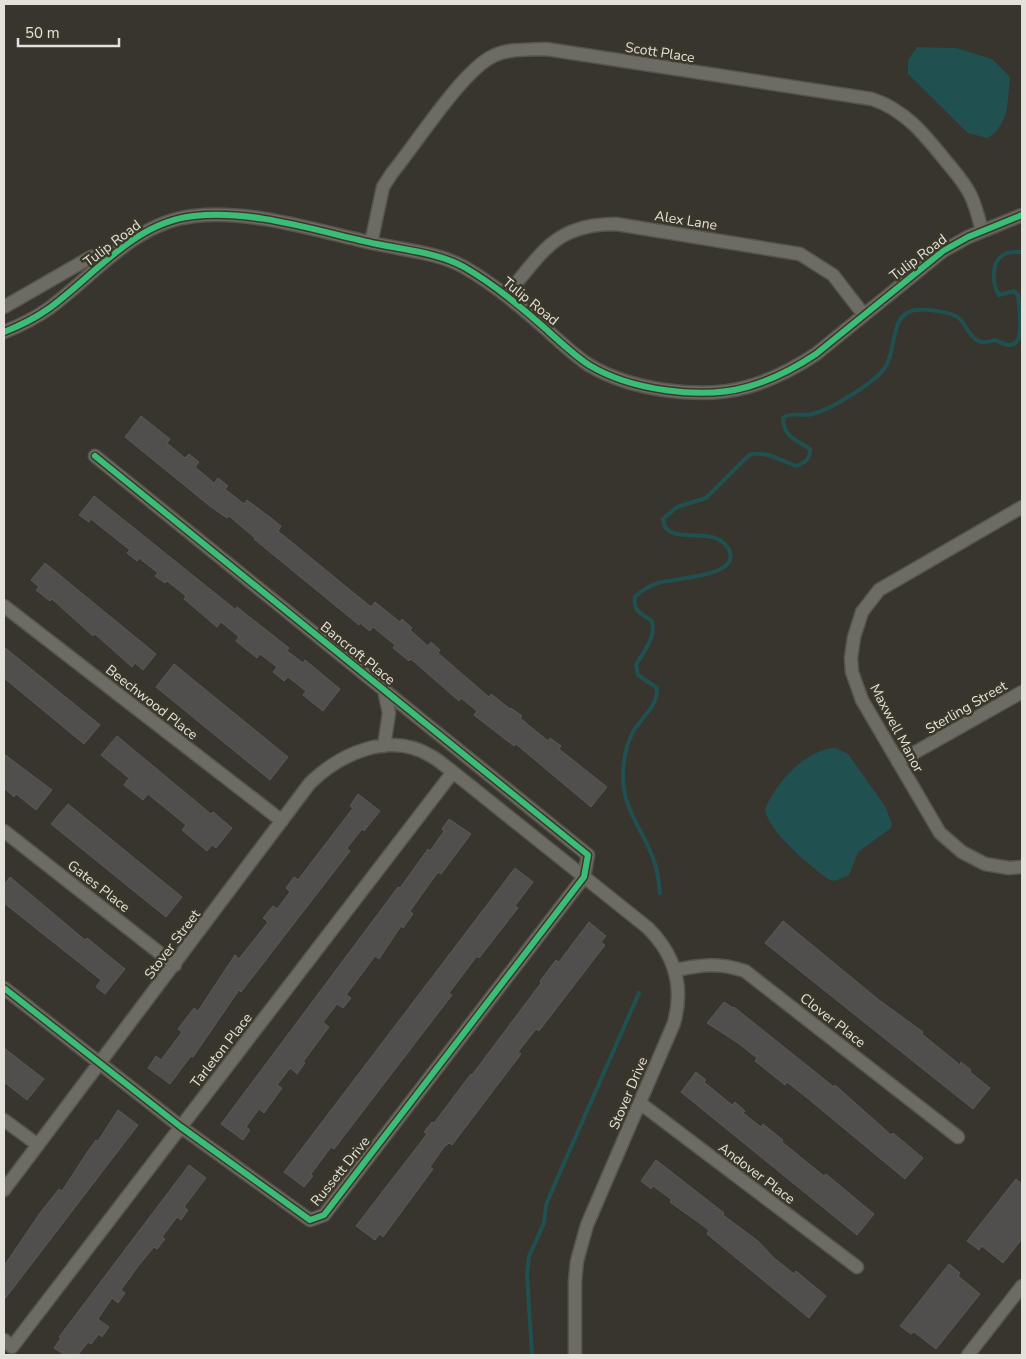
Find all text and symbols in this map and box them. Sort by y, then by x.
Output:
scale bar [18,15,119,47]
text: 50 m [25,23,60,43]
street label: Scott Place [624,38,696,67]
street label: Alex Lane [653,206,719,235]
street label: Tulip Road [80,216,145,271]
street label: Tulip Road [886,230,951,285]
street label: Tulip Road [499,273,563,330]
street label: Bancroft Place [316,617,399,689]
street label: Beechwood Place [102,660,202,744]
street label: Sterling Street [922,676,1011,738]
street label: Maxwell Manor [865,681,928,776]
street label: Gates Place [64,856,134,917]
street label: Stover Street [140,906,205,983]
street label: Clover Place [796,989,869,1052]
street label: Tarleton Place [186,1009,256,1091]
street label: Stover Drive [605,1054,652,1133]
street label: Russett Drive [306,1132,374,1210]
street label: Andover Place [714,1138,799,1208]

